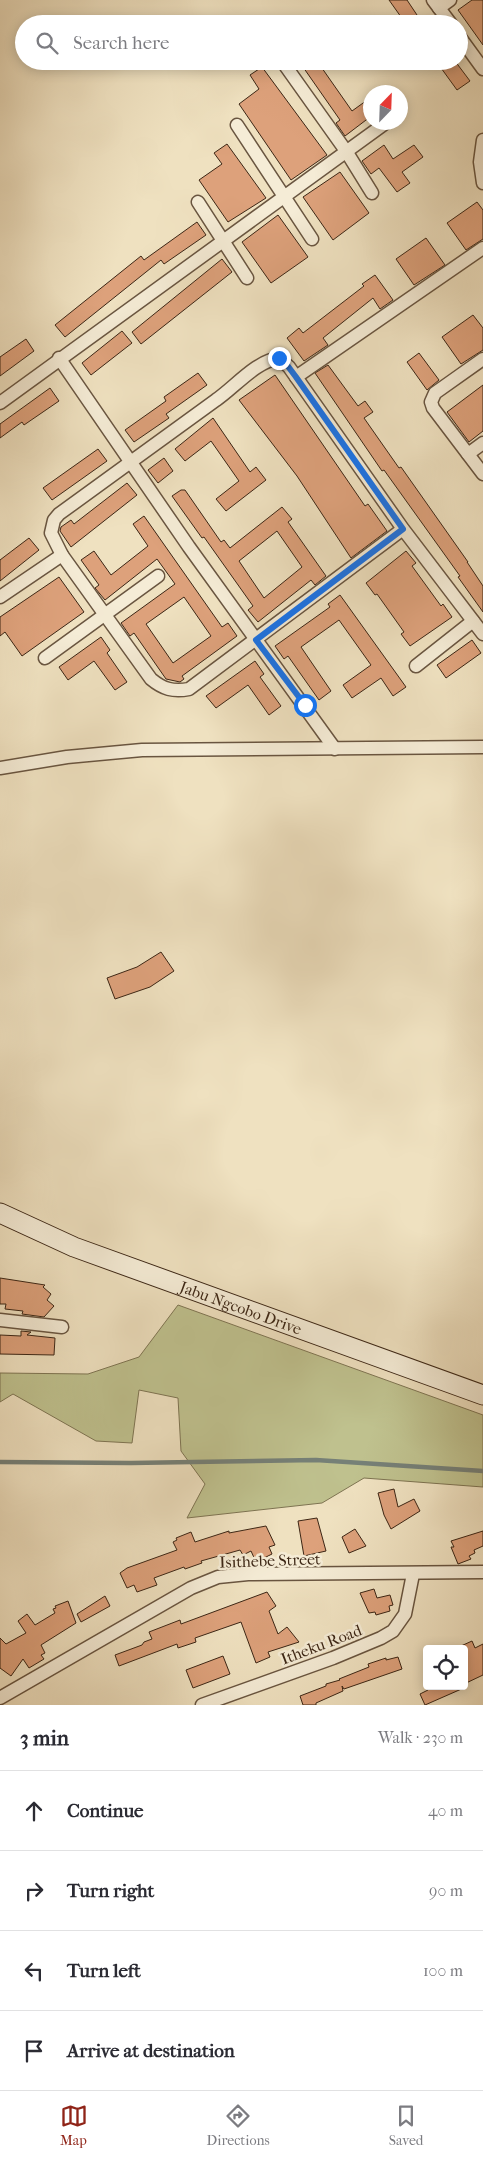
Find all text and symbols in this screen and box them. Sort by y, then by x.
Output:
search box [15,15,468,70]
icon: search [33,29,61,57]
text: Search here [73,32,169,54]
north arrow [363,85,408,130]
route end [268,347,291,370]
route start [294,694,317,717]
street label: Jabu Ngcobo Drive [175,1276,305,1339]
street label: Isithebe Street [219,1549,321,1572]
street label: Itheku Road [278,1620,364,1669]
map controls [423,1645,468,1690]
button: locate [423,1645,468,1690]
text: 3 min [20,1726,69,1750]
text: Walk · 230 m [378,1728,463,1747]
icon: ahead [20,1797,48,1825]
text: Continue [67,1800,143,1822]
text: 40 m [428,1801,463,1820]
icon: right [20,1877,48,1905]
text: Turn right [67,1880,154,1902]
text: 90 m [429,1881,463,1900]
icon: left [20,1957,48,1985]
text: Turn left [67,1960,141,1982]
text: 100 m [423,1961,463,1980]
icon: arrive [20,2037,48,2065]
text: Arrive at destination [67,2040,235,2062]
tab: Map [60,2102,88,2149]
tab: Directions [207,2102,270,2149]
tab: Saved [389,2102,423,2149]

